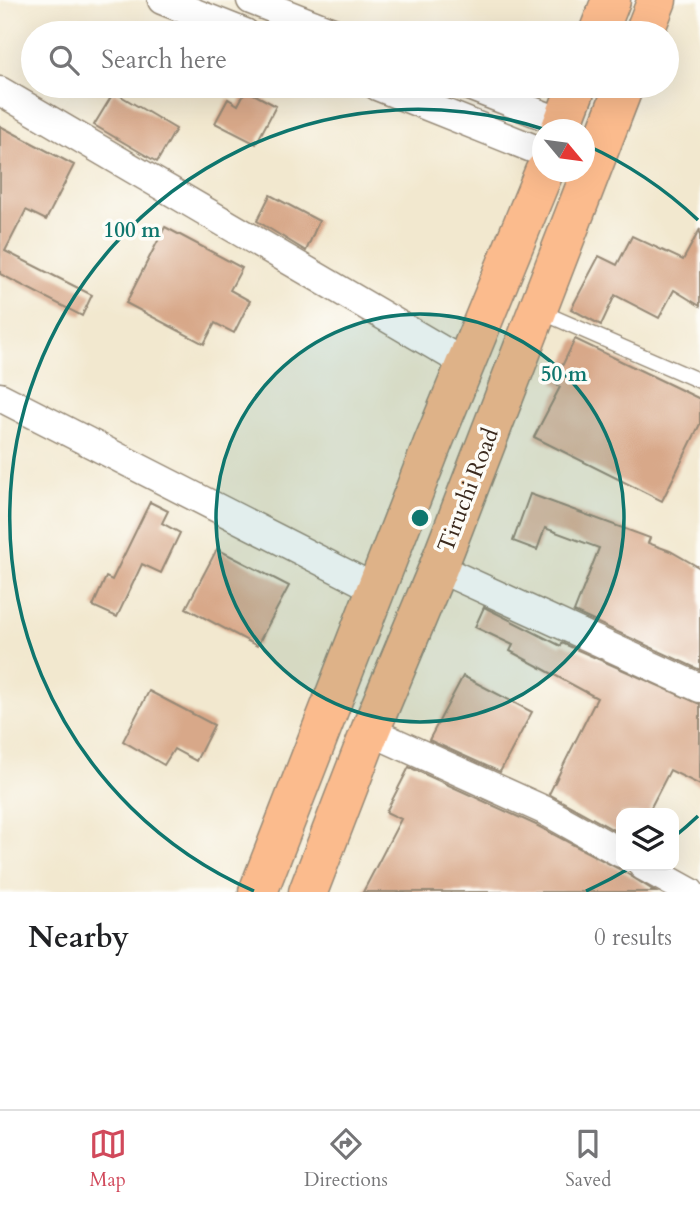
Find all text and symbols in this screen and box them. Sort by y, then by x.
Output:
search box [21,21,679,98]
icon: search [45,41,83,79]
text: Search here [101,42,227,77]
north arrow [532,119,595,182]
text: 100 m [103,216,161,245]
text: 50 m [541,360,588,389]
street label: Tiruchi Road [430,423,506,557]
centre of rings [408,506,432,530]
map controls [616,808,679,871]
button: layers [616,808,679,871]
text: Nearby [28,917,129,958]
text: 0 results [594,922,672,953]
tab: Map [89,1125,127,1193]
tab: Directions [304,1125,388,1193]
tab: Saved [565,1125,611,1193]

